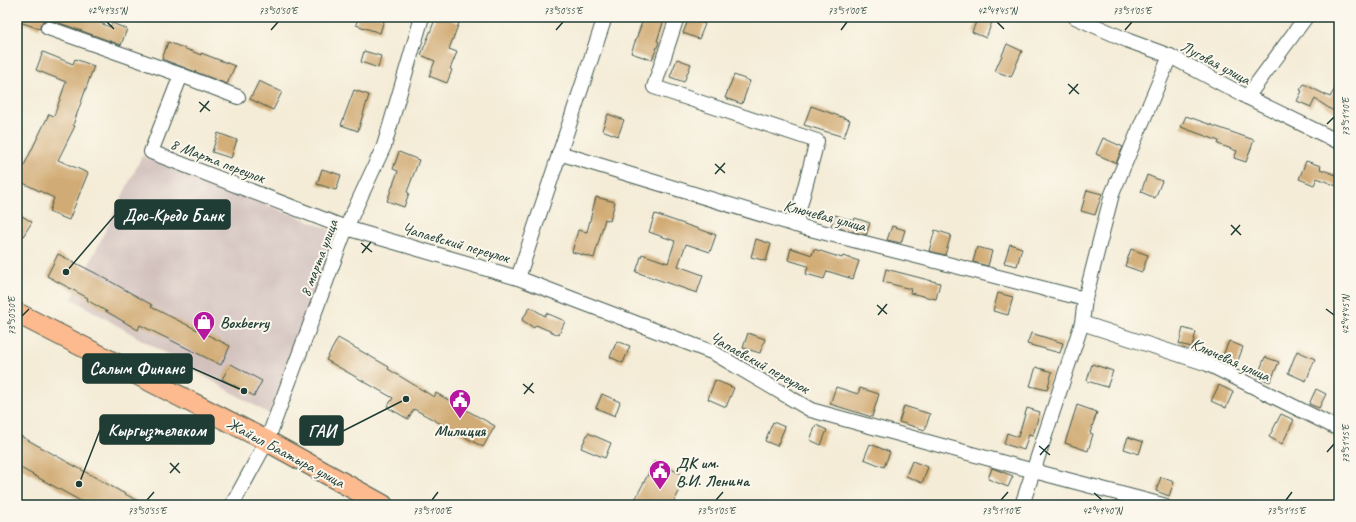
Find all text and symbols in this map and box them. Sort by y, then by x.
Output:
text: 42°49'35"N [87,4,129,17]
text: 73°50'50"E [259,4,299,17]
text: 73°50'55"E [544,4,584,17]
text: 73°51'00"E [828,4,868,17]
text: 42°49'45"N [977,4,1019,17]
text: 73°51'05"E [1113,4,1153,17]
street label: Луговая улица [1177,36,1255,90]
text: 73°51'10"E [1339,96,1352,136]
street label: 8 Марта переулок [168,134,269,189]
street label: Ключевая улица [782,195,869,237]
callout: Дос-Кредо Банк [115,200,230,229]
text: Дос-Кредо Банк [123,205,225,226]
street label: 8 марта улица [295,215,343,300]
street label: Чапаевский переулок [400,218,514,268]
text: 42°49'45"N [1339,293,1352,335]
text: 73°50'50"E [5,295,18,335]
shop icon: Boxberry [191,309,217,342]
place label: Boxberry [220,313,271,333]
street label: Чапаевский переулок [706,327,815,399]
street label: Ключевая улица [1188,334,1274,387]
callout: Салым Финанс [83,354,192,383]
text: Салым Финанс [89,358,185,379]
public building icon: Милиция [447,387,473,420]
street label: Жайыл Баатыра улица [223,413,349,493]
callout: Кыргызтелеком [100,415,214,444]
callout: ГАИ [300,416,343,445]
text: Кыргызтелеком [108,420,207,442]
text: ГАИ [308,421,338,442]
place label: Милиция [435,421,486,441]
text: 73°51'15"E [1339,423,1352,463]
place label: ДК им. В.И. Ленина [676,453,751,491]
public building icon: ДК им. В.И. Ленина [647,458,673,491]
text: 73°50'55"E [128,504,168,517]
text: 73°51'00"E [413,504,453,517]
text: 73°51'05"E [697,504,737,517]
text: 73°51'10"E [982,504,1022,517]
text: 42°49'40"N [1082,504,1124,517]
text: 73°51'15"E [1267,504,1307,517]

